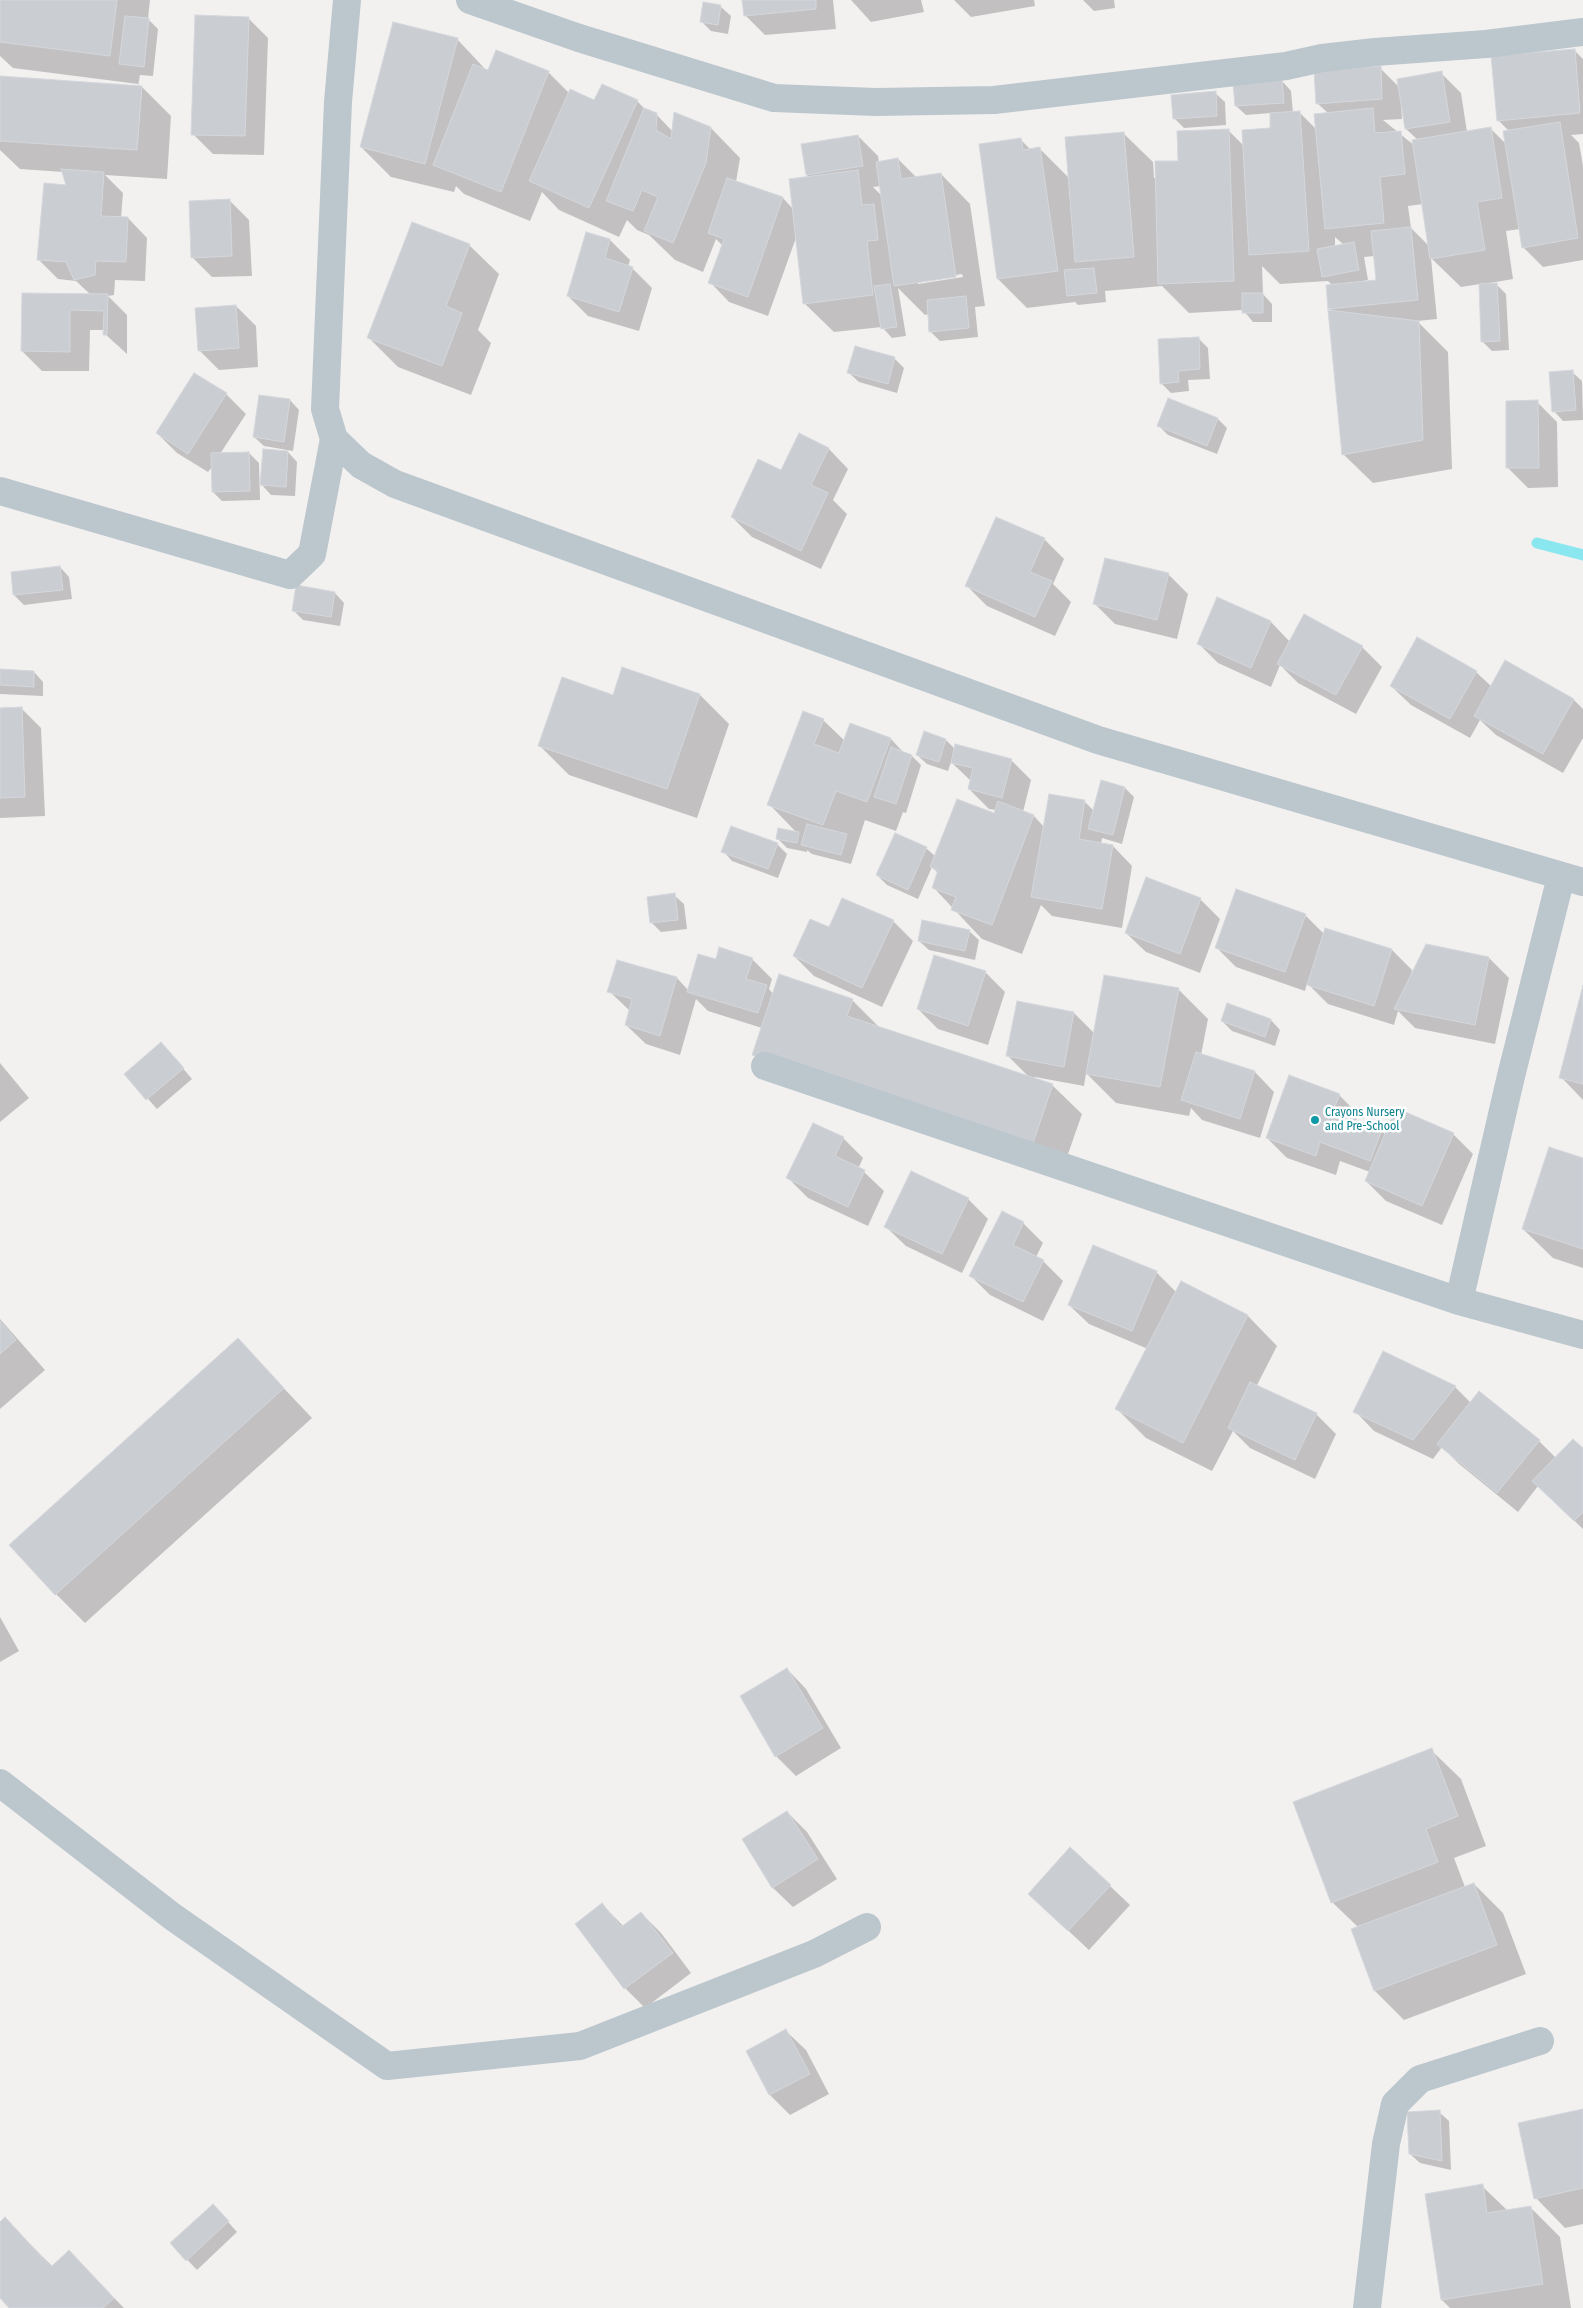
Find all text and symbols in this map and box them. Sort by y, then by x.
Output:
place label: Crayons Nursery and Pre-School [1325,1106,1404,1134]
marker: Crayons Nursery and Pre-School [1309,1114,1321,1126]

